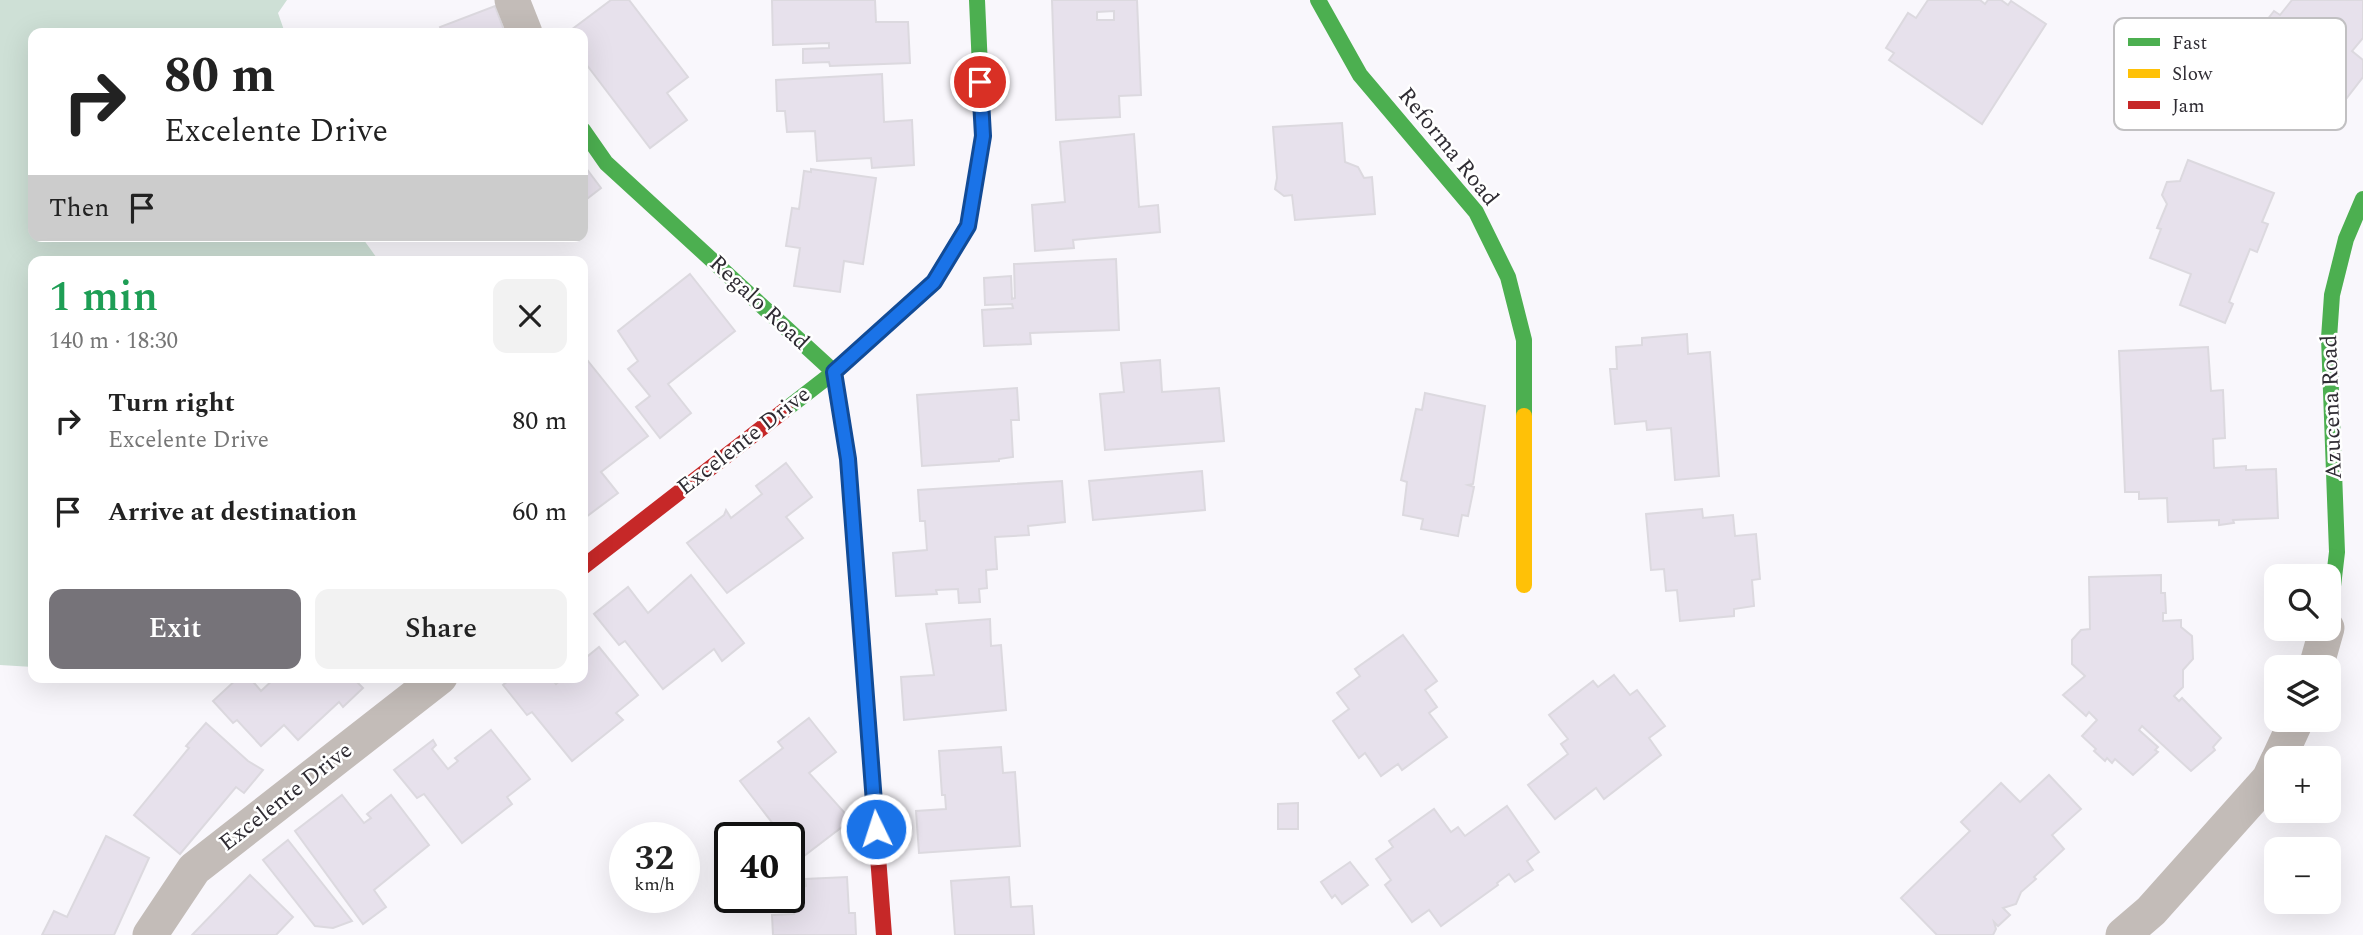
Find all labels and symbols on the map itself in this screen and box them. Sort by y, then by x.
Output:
legend [2114,18,2346,130]
text: Fast [2172,29,2208,58]
pin [950,52,1010,112]
text: Slow [2172,60,2213,89]
street label: Reforma Road [1389,80,1507,214]
text: Jam [2172,92,2204,121]
street label: Regalo Road [701,247,817,359]
street label: Azucena Road [2312,334,2352,480]
street label: Excelente Drive [670,378,818,504]
street label: Excelente Drive [212,734,360,860]
position arrow [839,792,913,866]
speed limit sign: 40 [714,822,805,913]

